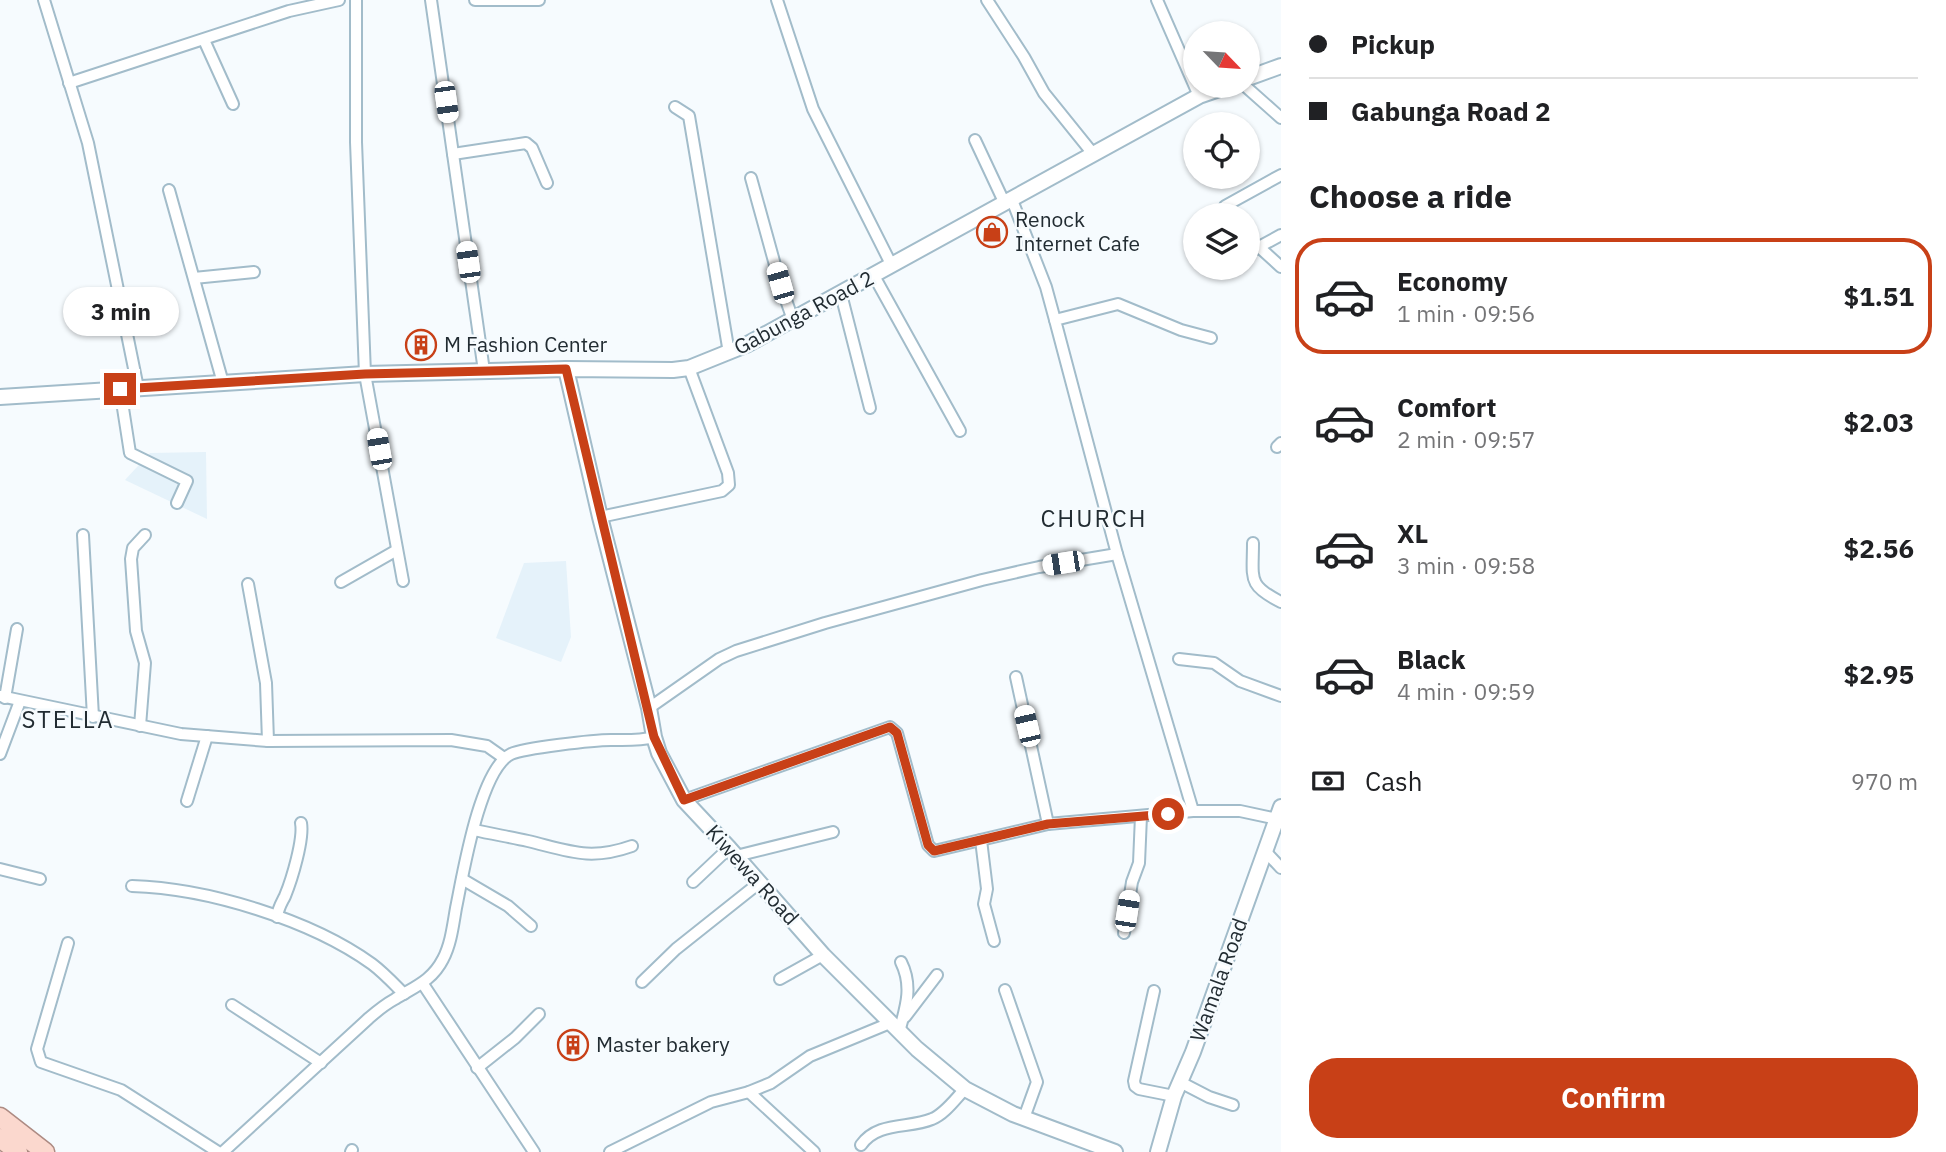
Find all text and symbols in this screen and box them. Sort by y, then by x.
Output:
north arrow [1183,21,1260,98]
map controls [1183,21,1260,280]
text: Pickup [1351,27,1435,61]
car [433,80,460,124]
text: Gabunga Road 2 [1351,94,1551,128]
button: locate [1183,112,1260,189]
text: Choose a ride [1309,175,1512,217]
button: layers [1183,203,1260,280]
place label: Renock Internet Cafe [1015,205,1140,257]
shop icon: Renock Internet Cafe [975,215,1009,249]
car [455,240,482,284]
car [765,260,796,306]
street label: Gabunga Road 2 [729,263,878,361]
text: Economy [1397,264,1508,298]
icon: car [1313,265,1376,328]
text: $1.51 [1844,279,1914,313]
callout: 3 min [62,288,178,336]
text: 3 min [91,296,151,326]
text: 1 min · 09:56 [1397,298,1535,328]
building icon: M Fashion Center [404,328,438,362]
place label: M Fashion Center [444,330,607,358]
route end [104,373,136,405]
text: Comfort [1397,390,1496,424]
icon: car [1313,391,1376,454]
text: $2.03 [1844,405,1914,439]
text: 2 min · 09:57 [1397,424,1535,454]
car [366,426,393,472]
district label: CHURCH [1040,502,1148,534]
text: XL [1397,516,1428,550]
icon: car [1313,517,1376,580]
text: $2.56 [1844,531,1914,565]
car [1041,549,1086,577]
text: 3 min · 09:58 [1397,550,1535,580]
text: Black [1397,642,1465,676]
icon: car [1313,643,1376,706]
text: $2.95 [1844,657,1914,691]
text: 4 min · 09:59 [1397,676,1535,706]
district label: STELLA [21,703,115,735]
car [1013,703,1042,749]
icon: cash [1309,762,1347,800]
text: Cash [1365,764,1422,798]
text: 970 m [1851,766,1918,796]
route start [1152,798,1184,830]
street label: Kiwewa Road [700,818,805,931]
car [1114,889,1141,933]
street label: Wamala Road [1183,914,1253,1045]
building icon: Master bakery [556,1028,590,1062]
place label: Master bakery [596,1030,730,1058]
button: Confirm [1309,1058,1918,1138]

